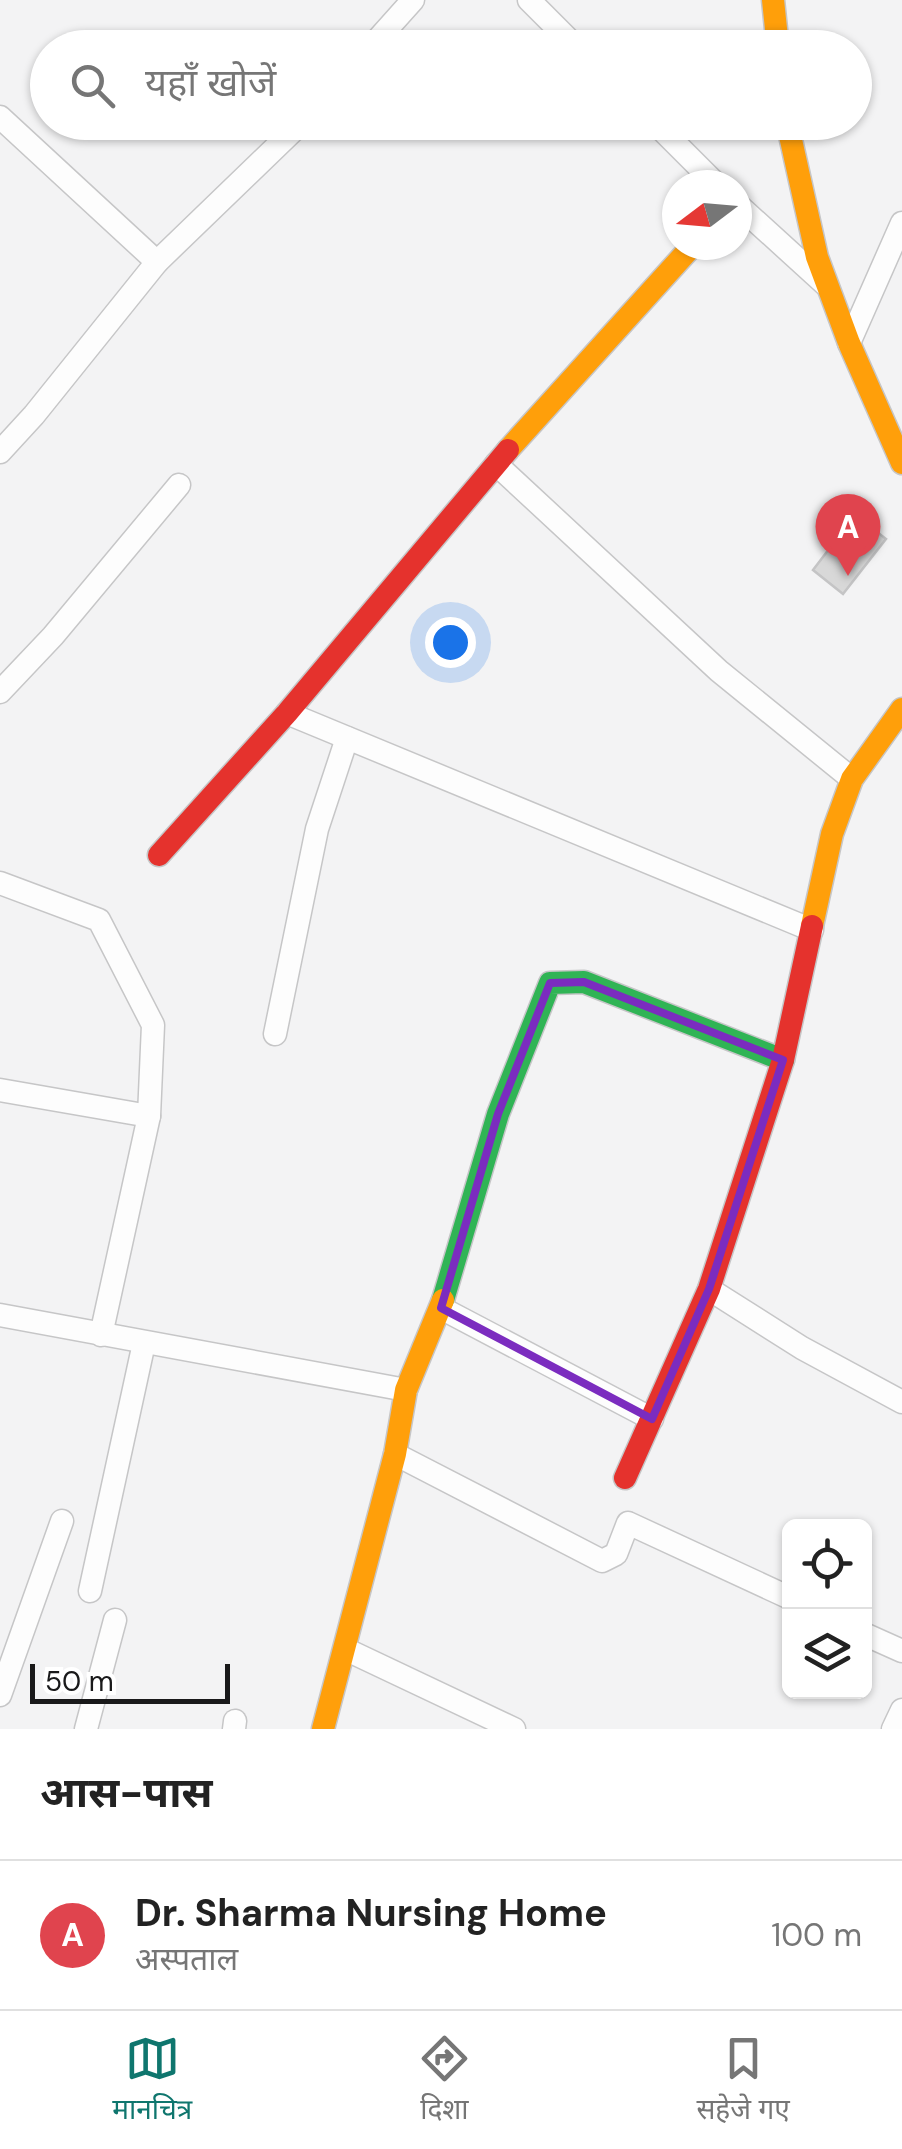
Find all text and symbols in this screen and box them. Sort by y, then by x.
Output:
search box [30,30,872,140]
icon: search [65,58,120,113]
text: यहाँ खोजें [145,58,276,108]
north arrow [662,170,752,260]
pin: A [816,494,880,576]
your location [425,617,476,668]
map controls [782,1519,872,1699]
button: locate [782,1519,872,1609]
button: layers [782,1609,872,1699]
scale bar [30,1659,230,1704]
text: 50 m [45,1663,114,1700]
text: आस-पास [40,1765,213,1820]
text: Dr. Sharma Nursing Home [135,1888,607,1938]
text: A [61,1914,84,1956]
text: 100 m [771,1914,862,1956]
text: अस्पताल [135,1938,238,1980]
tab: मानचित्र [112,2031,192,2130]
tab: दिशा [417,2031,472,2130]
tab: सहेजे गए [696,2031,790,2130]

